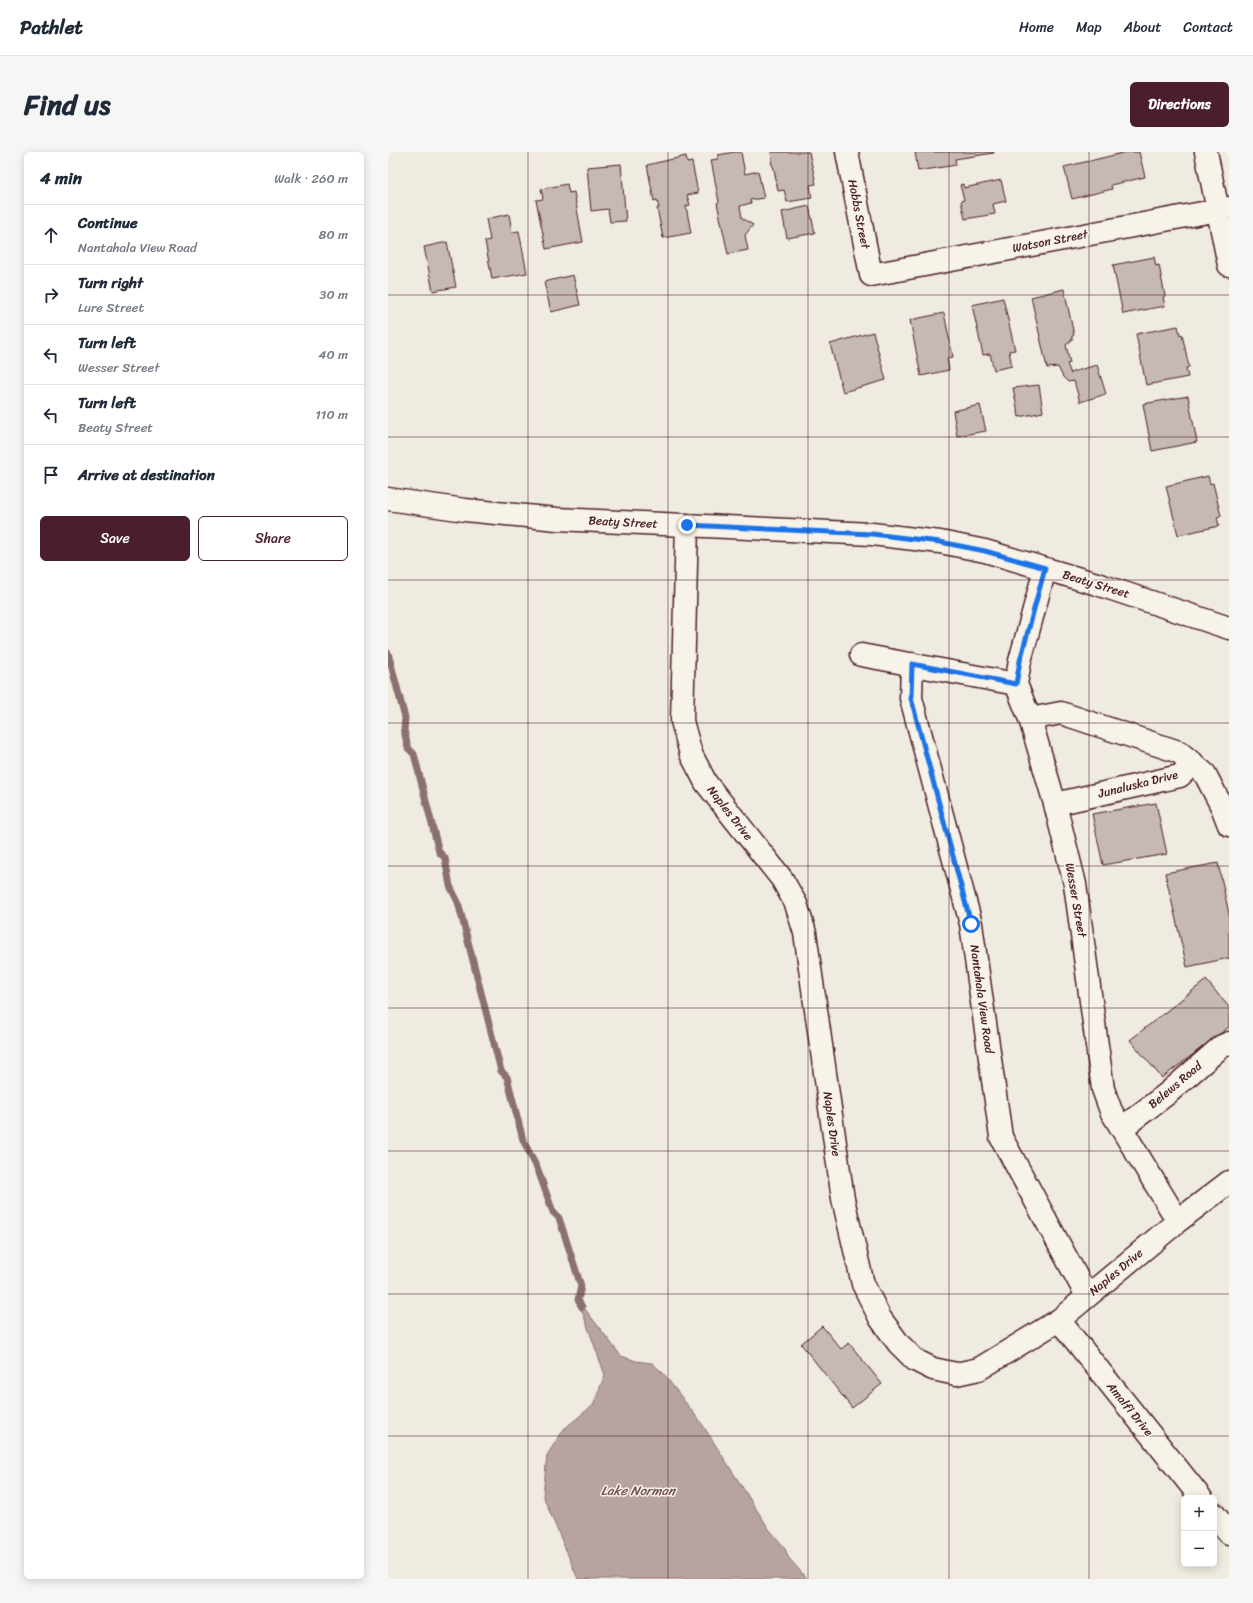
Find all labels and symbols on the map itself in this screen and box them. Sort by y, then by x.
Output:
street label: Hobbs Street [841,177,877,252]
street label: Watson Street [1010,223,1091,259]
street label: Beaty Street [588,509,658,535]
route end [678,516,696,534]
street label: Beaty Street [1060,563,1132,605]
street label: Junaluska Drive [1095,763,1180,805]
street label: Naples Drive [701,780,759,846]
street label: Wesser Street [1059,861,1094,940]
route start [962,915,980,933]
street label: Nantahala View Road [963,943,1001,1055]
street label: Belews Road [1143,1055,1208,1114]
street label: Naples Drive [817,1090,847,1158]
street label: Naples Drive [1084,1243,1148,1301]
street label: Amalfi Drive [1100,1376,1159,1441]
water label: Lake Norman [601,1479,677,1502]

